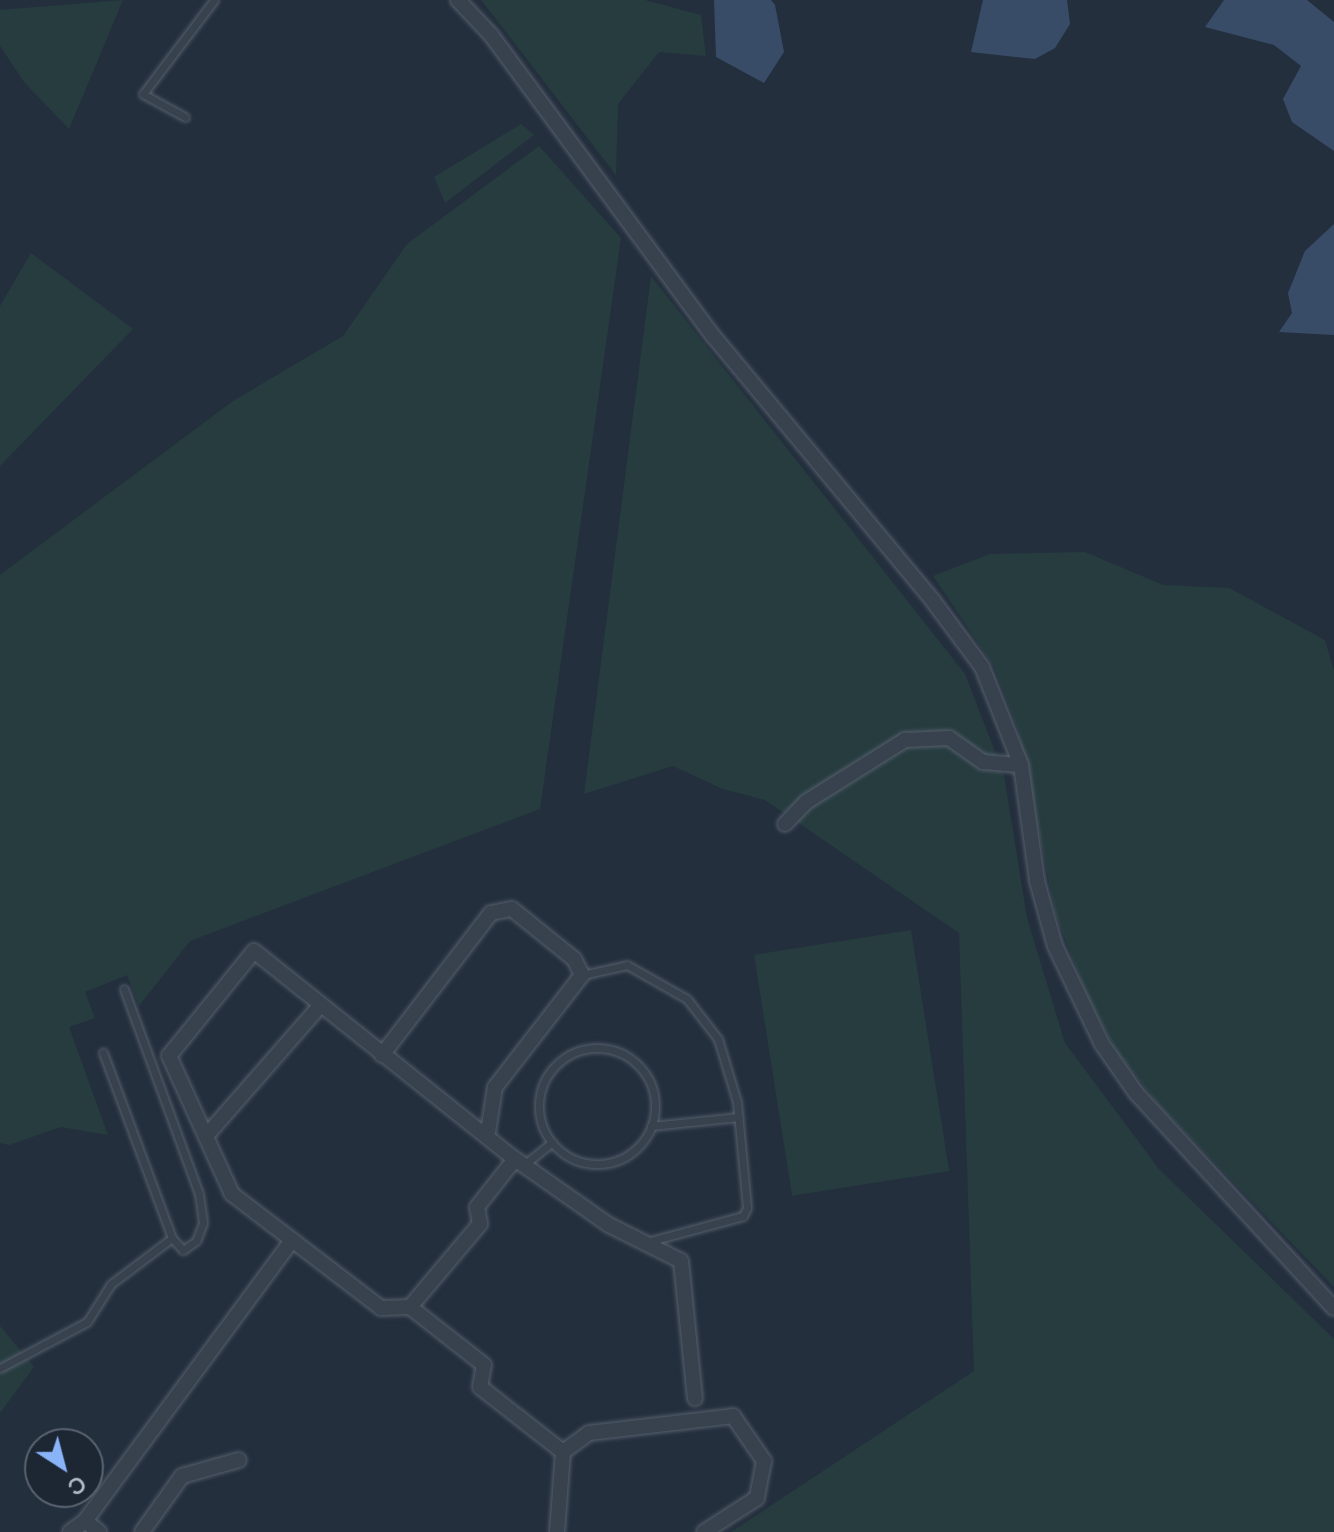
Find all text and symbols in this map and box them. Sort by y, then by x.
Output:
north arrow [24,1428,104,1508]
text: С [62,1469,92,1503]

